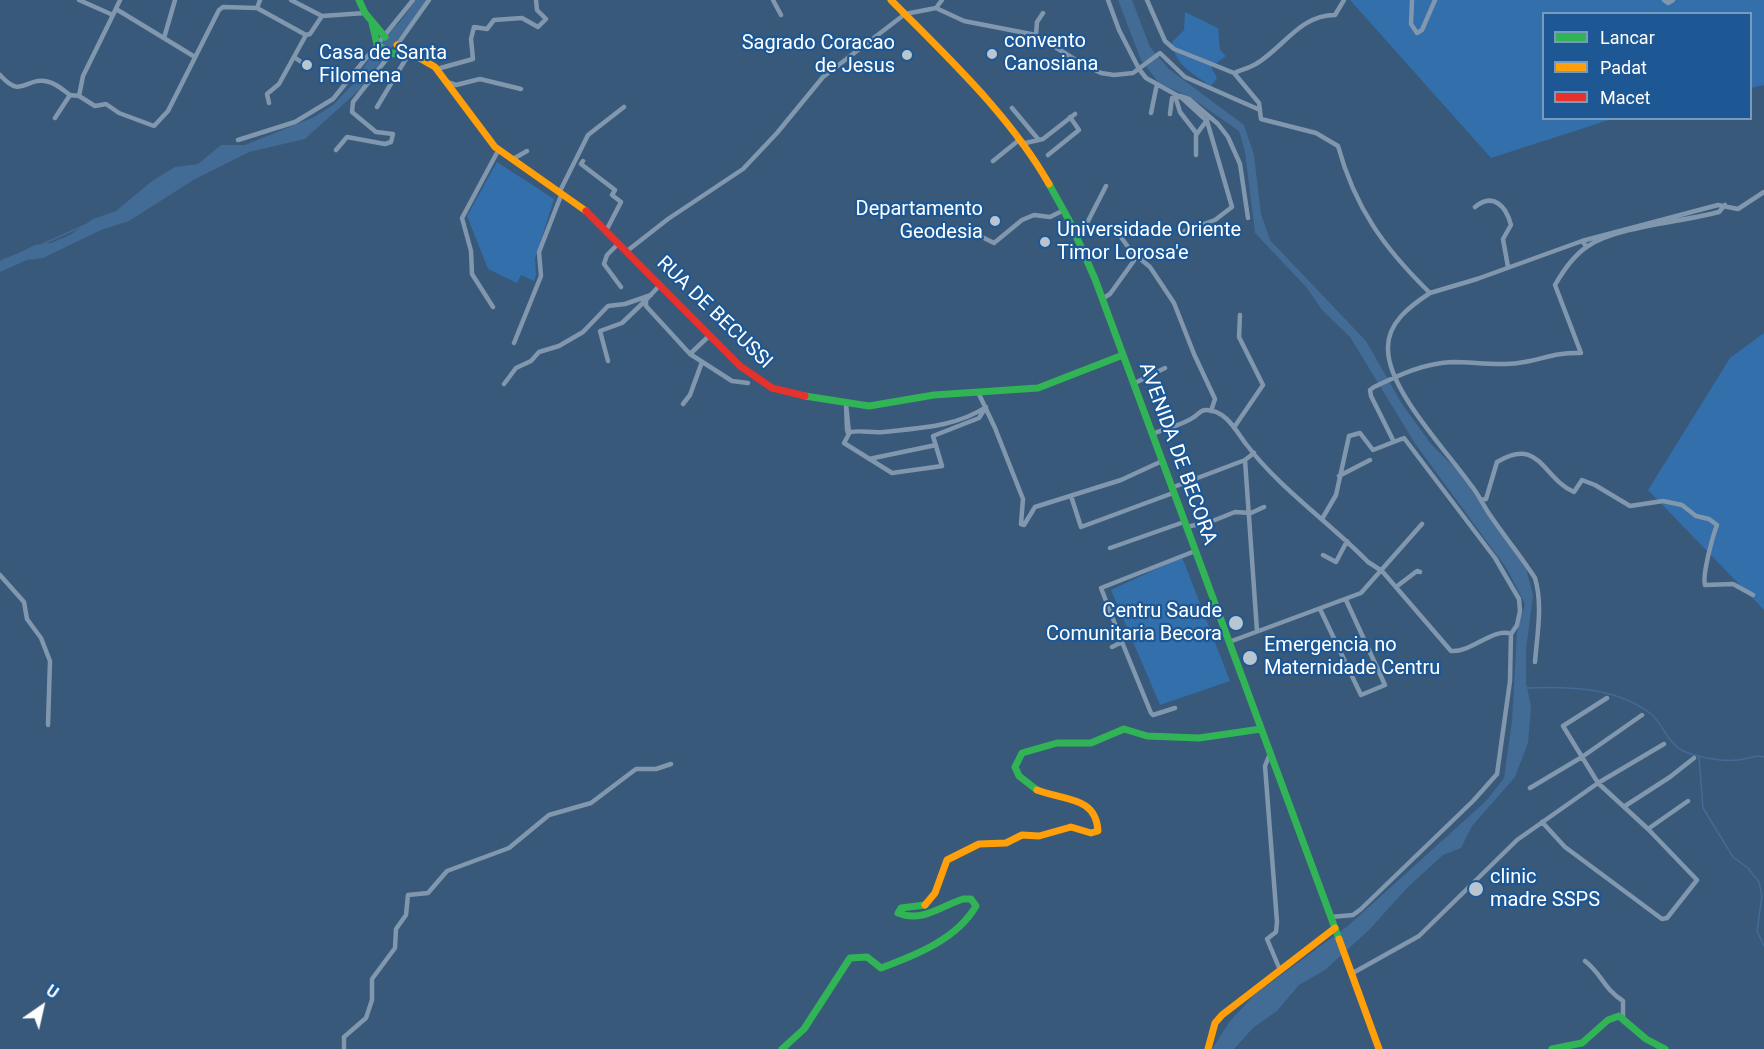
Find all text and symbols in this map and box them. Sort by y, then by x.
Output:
legend [1542,12,1752,120]
text: Lancar [1600,27,1655,48]
place label: convento Canosiana [1004,30,1098,77]
place label: Sagrado Coracao de Jesus [742,32,895,79]
place label: Casa de Santa Filomena [319,42,447,89]
marker: convento Canosiana [985,47,999,61]
marker: Sagrado Coracao de Jesus [900,48,914,62]
text: Padat [1600,57,1647,78]
marker: Casa de Santa Filomena [300,58,314,72]
text: Macet [1600,87,1650,108]
place label: Departamento Geodesia [856,198,983,245]
marker: Departamento Geodesia [988,214,1002,228]
place label: Universidade Oriente Timor Lorosa'e [1057,219,1241,266]
marker: Universidade Oriente Timor Lorosa'e [1038,235,1052,249]
street label: RUA DE BECUSSI [651,252,777,374]
street label: AVENIDA DE BECORA [1133,360,1221,548]
place label: Centru Saude Comunitaria Becora [1046,600,1222,647]
marker: Centru Saude Comunitaria Becora [1227,614,1245,632]
place label: Emergencia no Maternidade Centru [1264,634,1440,681]
marker: Emergencia no Maternidade Centru [1241,649,1259,667]
place label: clinic madre SSPS [1490,866,1600,913]
marker: clinic madre SSPS [1467,880,1485,898]
north arrow [12,977,72,1037]
text: U [43,981,62,1002]

